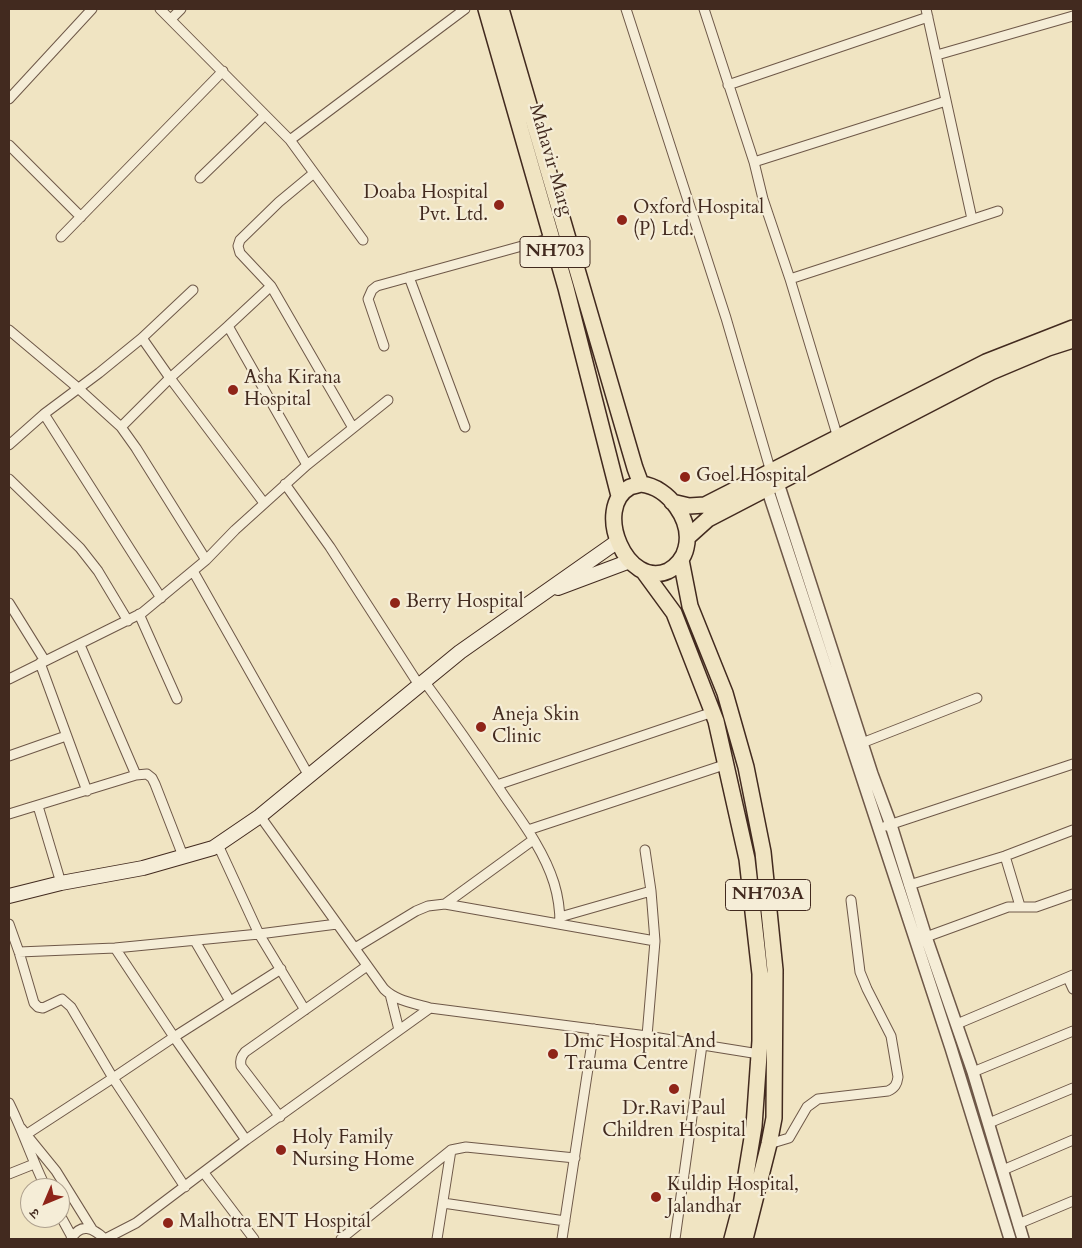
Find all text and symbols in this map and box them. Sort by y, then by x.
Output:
street label: Mahavir Marg [523,101,577,219]
place label: Doaba Hospital Pvt. Ltd. [364,183,488,227]
marker: Doaba Hospital Pvt. Ltd. [492,198,506,212]
place label: Oxford Hospital (P) Ltd. [633,198,764,242]
marker: Oxford Hospital (P) Ltd. [615,213,629,227]
road number: NH703 [520,236,590,268]
place label: Asha Kirana Hospital [244,368,341,412]
marker: Asha Kirana Hospital [226,383,240,397]
place label: Goel Hospital [696,466,807,488]
marker: Goel Hospital [678,470,692,484]
place label: Berry Hospital [406,592,524,614]
marker: Berry Hospital [388,596,402,610]
place label: Aneja Skin Clinic [492,705,579,749]
marker: Aneja Skin Clinic [474,720,488,734]
road number: NH703A [726,880,810,910]
place label: Dmc Hospital And Trauma Centre [564,1032,716,1076]
marker: Dmc Hospital And Trauma Centre [546,1047,560,1061]
marker: Dr.Ravi Paul Children Hospital [667,1082,681,1096]
place label: Dr.Ravi Paul Children Hospital [602,1099,746,1143]
place label: Holy Family Nursing Home [292,1128,415,1172]
marker: Holy Family Nursing Home [274,1143,288,1157]
place label: Kuldip Hospital, Jalandhar [667,1175,799,1219]
north arrow [20,1178,70,1228]
marker: Kuldip Hospital, Jalandhar [649,1190,663,1204]
text: उ [26,1204,44,1223]
place label: Malhotra ENT Hospital [179,1212,371,1234]
marker: Malhotra ENT Hospital [161,1216,175,1230]

